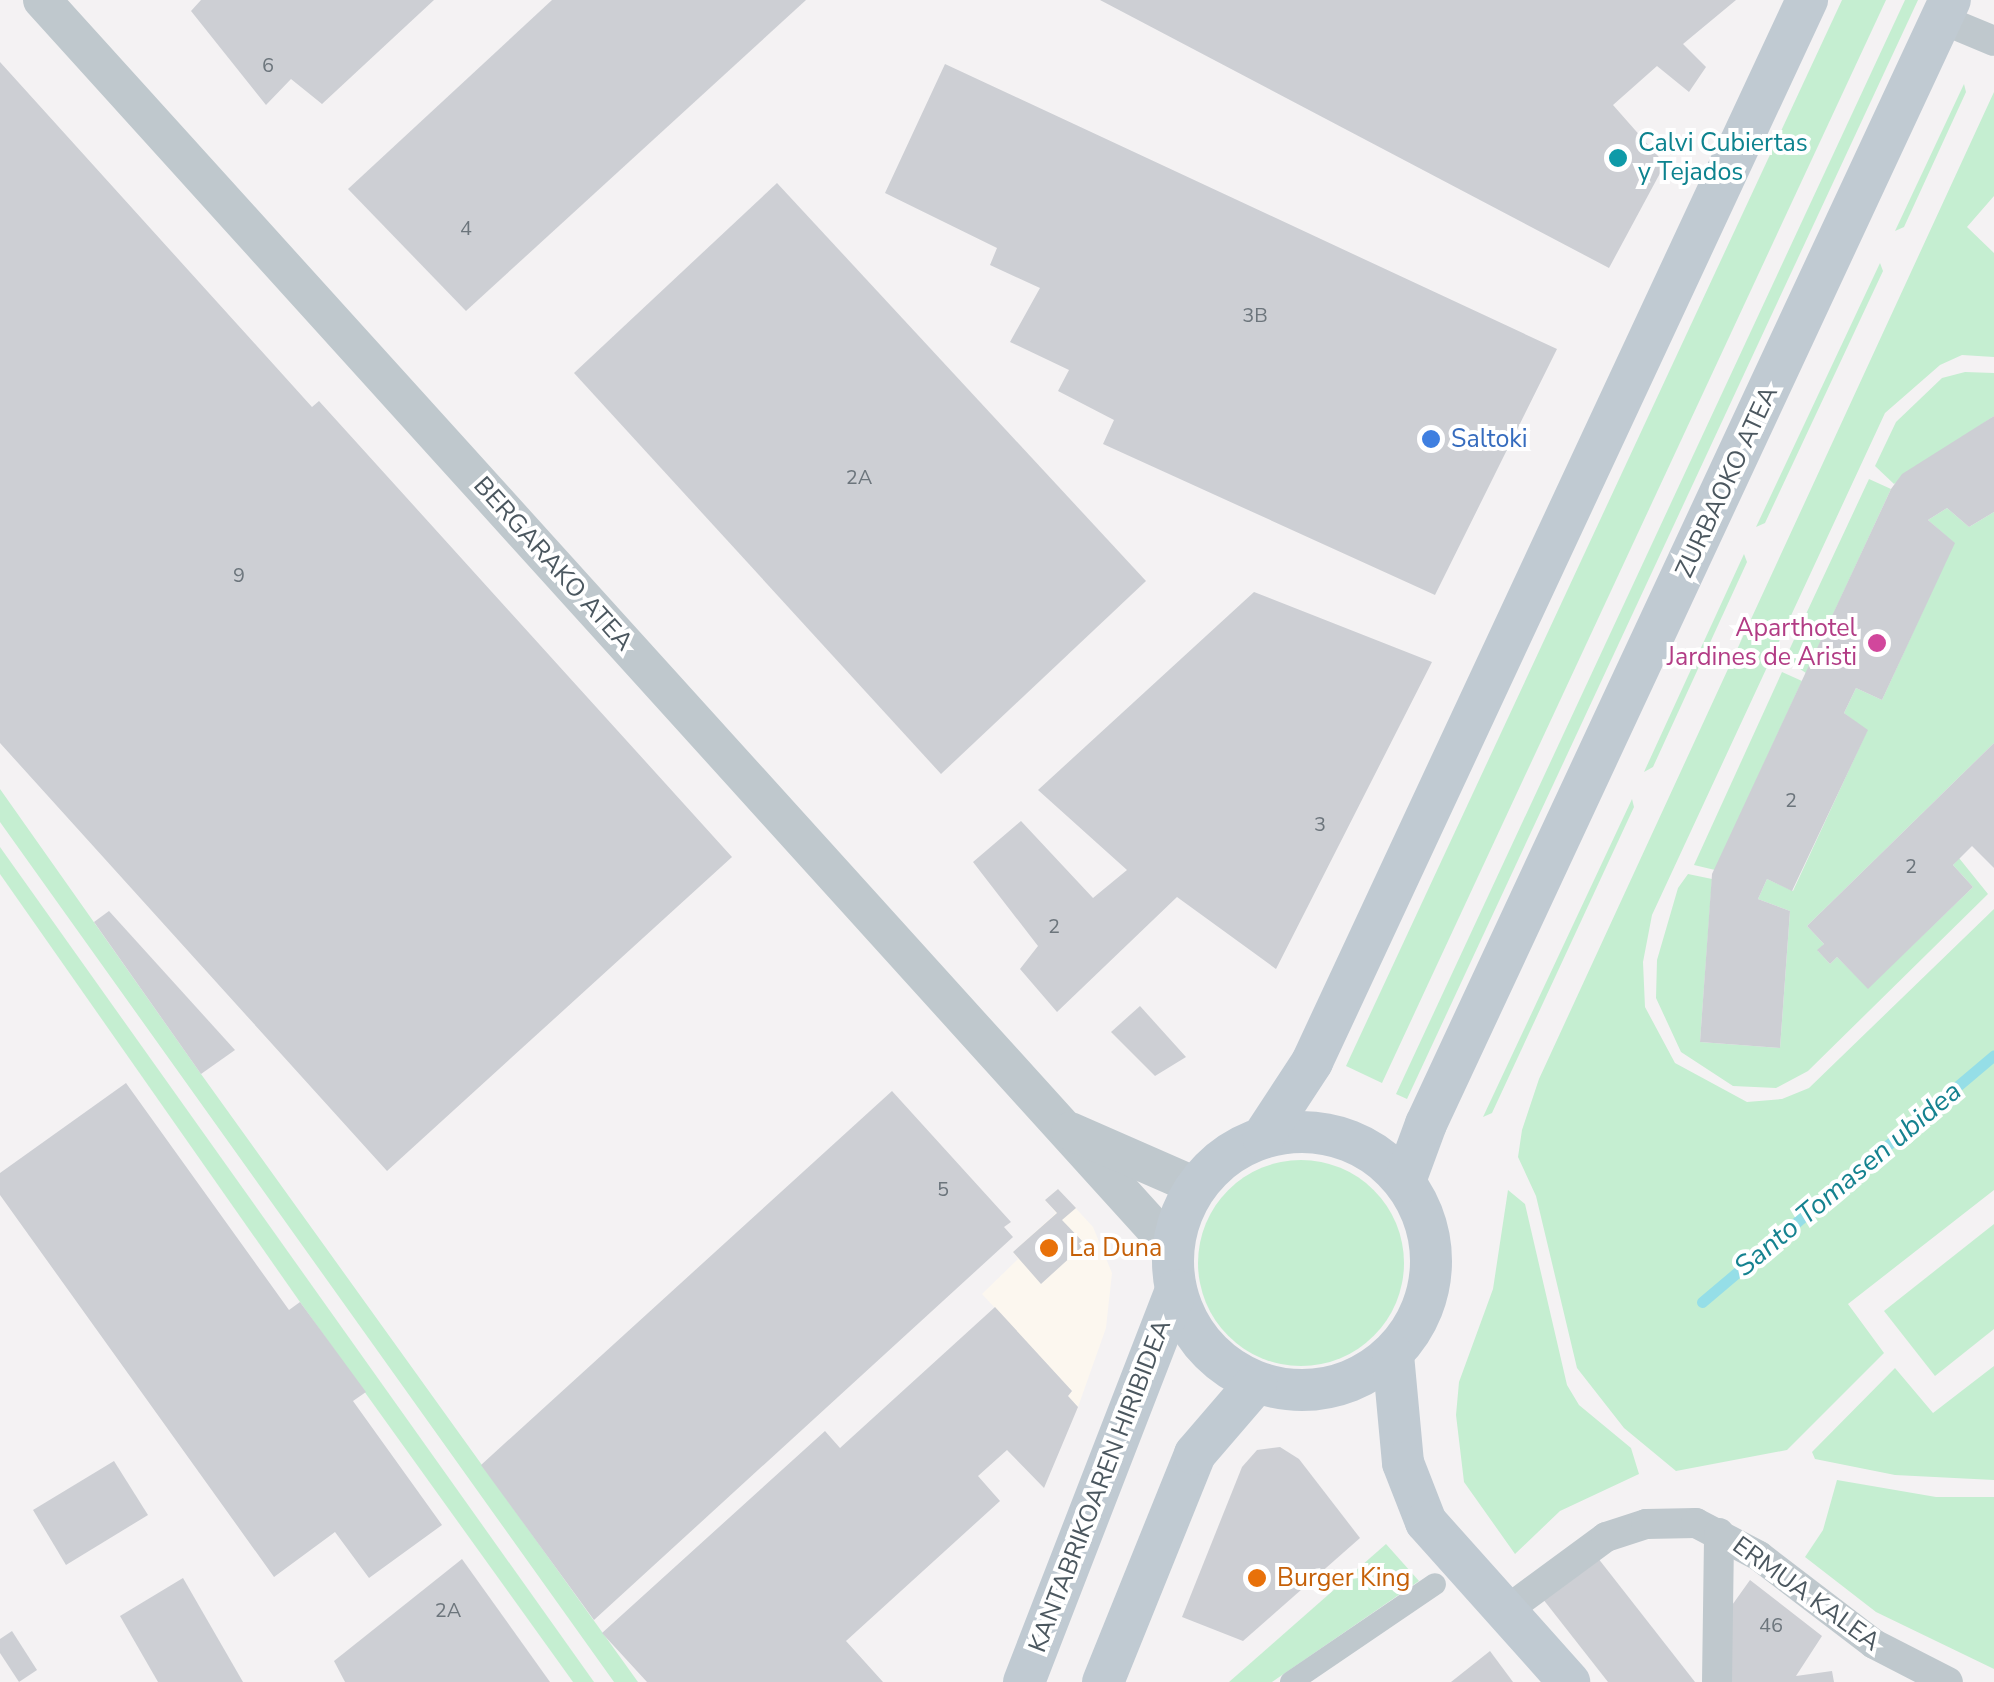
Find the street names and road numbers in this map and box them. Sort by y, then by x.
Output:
street label: ZURBAOKO ATEA [1670,382,1784,582]
street label: BERGARAKO ATEA [467,471,639,657]
street label: KANTABRIKOAREN HIRIBIDEA [1023,1315,1177,1657]
street label: ERMUA KALEA [1727,1531,1885,1657]

